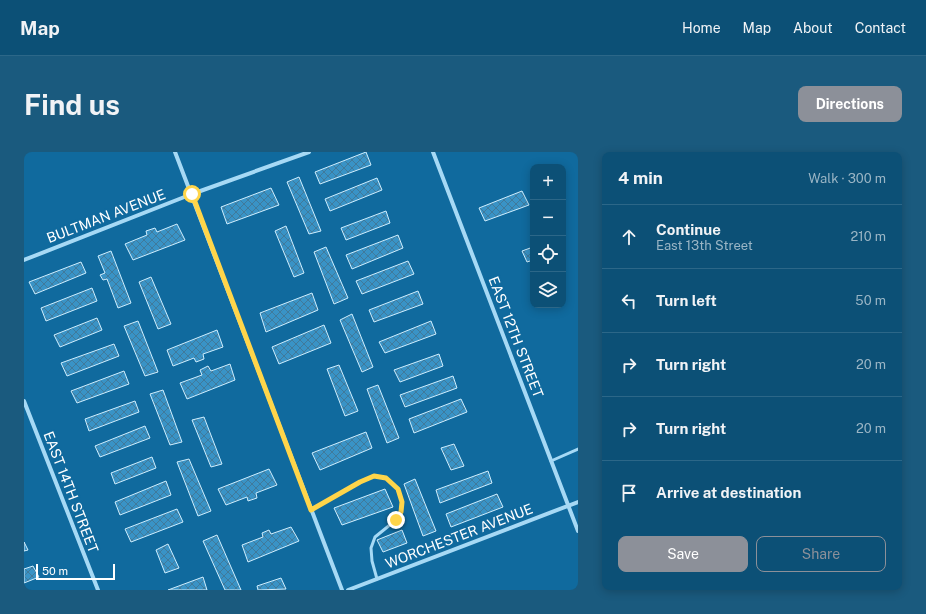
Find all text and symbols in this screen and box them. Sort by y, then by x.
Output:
text: Map [20,17,60,39]
text: Home [682,20,721,36]
text: Map [743,20,771,36]
text: About [793,20,833,36]
text: Contact [855,20,906,36]
button: Directions [798,86,902,122]
text: Find us [24,88,120,121]
map controls [530,164,566,308]
button: + [530,164,566,200]
text: 4 min [618,168,663,188]
text: Walk · 300 m [808,171,886,186]
route start [183,185,201,203]
street label: BULTMAN AVENUE [44,186,168,246]
button: − [530,200,566,236]
text: Continue [656,221,721,238]
icon: ahead [618,226,640,248]
text: 210 m [851,229,886,244]
button: locate [530,236,566,272]
text: East 13th Street [656,238,753,253]
button: layers [530,272,566,308]
street label: EAST 12TH STREET [485,274,547,400]
icon: left [618,290,640,312]
text: Turn left [656,292,717,309]
text: 50 m [855,293,886,308]
icon: right [618,354,640,376]
text: Turn right [656,356,726,373]
text: 20 m [856,357,886,372]
icon: right [618,418,640,440]
text: Turn right [656,420,726,437]
text: 20 m [856,421,886,436]
street label: EAST 14TH STREET [40,429,102,555]
icon: arrive [618,482,640,504]
text: Arrive at destination [656,484,801,501]
street label: WORCHESTER AVENUE [383,500,535,572]
route end [387,511,405,529]
button: Save [618,536,748,572]
button: Share [756,536,886,572]
scale bar [36,562,115,581]
text: 50 m [42,565,68,577]

